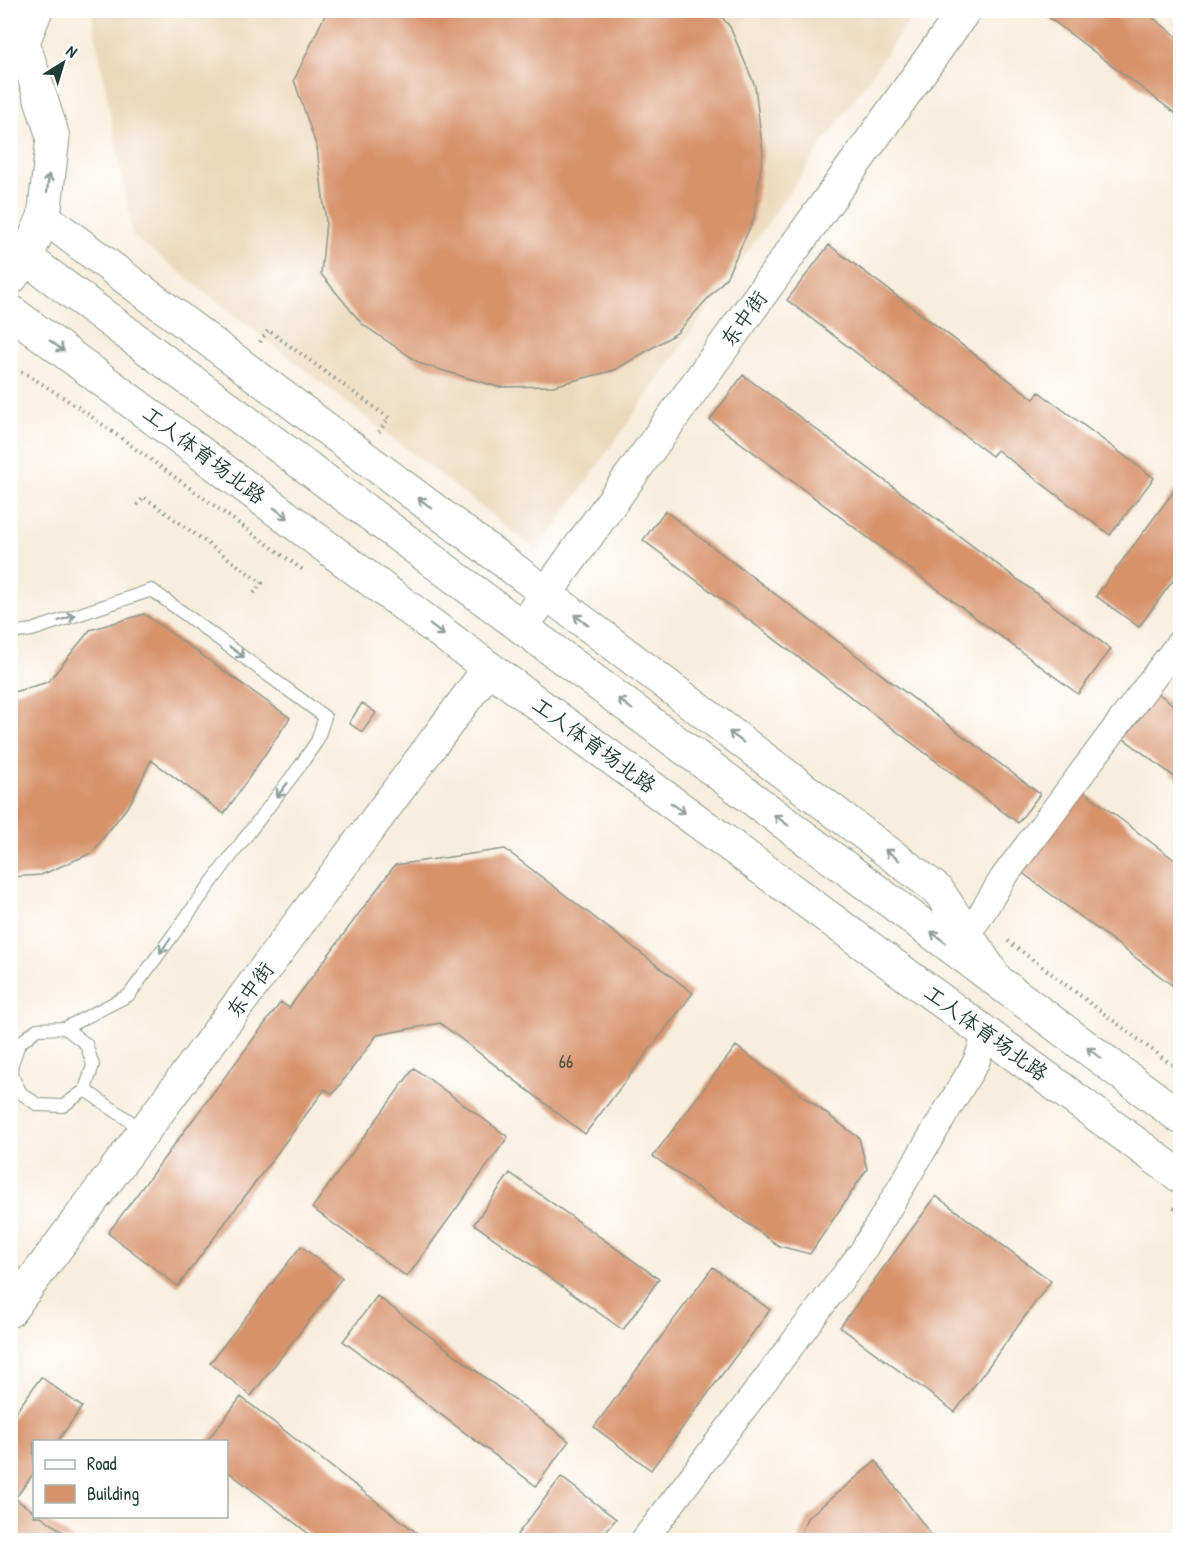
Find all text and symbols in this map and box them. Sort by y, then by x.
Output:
north arrow [33,33,93,93]
text: N [62,40,82,63]
one-way arrow [43,173,54,193]
street label: 东中街 [713,285,774,353]
one-way arrow [49,339,65,352]
street label: 工人体育场北路 [137,399,272,510]
one-way arrow [417,496,433,509]
one-way arrow [272,507,288,519]
one-way arrow [57,612,76,623]
one-way arrow [573,613,589,626]
one-way arrow [429,623,445,636]
one-way arrow [228,646,244,658]
street label: 工人体育场北路 [526,690,662,800]
one-way arrow [617,698,633,710]
one-way arrow [729,731,745,744]
one-way arrow [275,782,288,798]
one-way arrow [670,801,686,814]
one-way arrow [774,814,790,827]
one-way arrow [884,849,900,861]
one-way arrow [930,931,946,943]
one-way arrow [158,938,171,954]
street label: 东中街 [219,956,280,1024]
street label: 工人体育场北路 [918,978,1054,1088]
one-way arrow [1087,1047,1103,1059]
house number: 66 [559,1049,573,1074]
legend [33,1440,228,1518]
text: Road [87,1451,117,1476]
text: Building [87,1481,139,1506]

